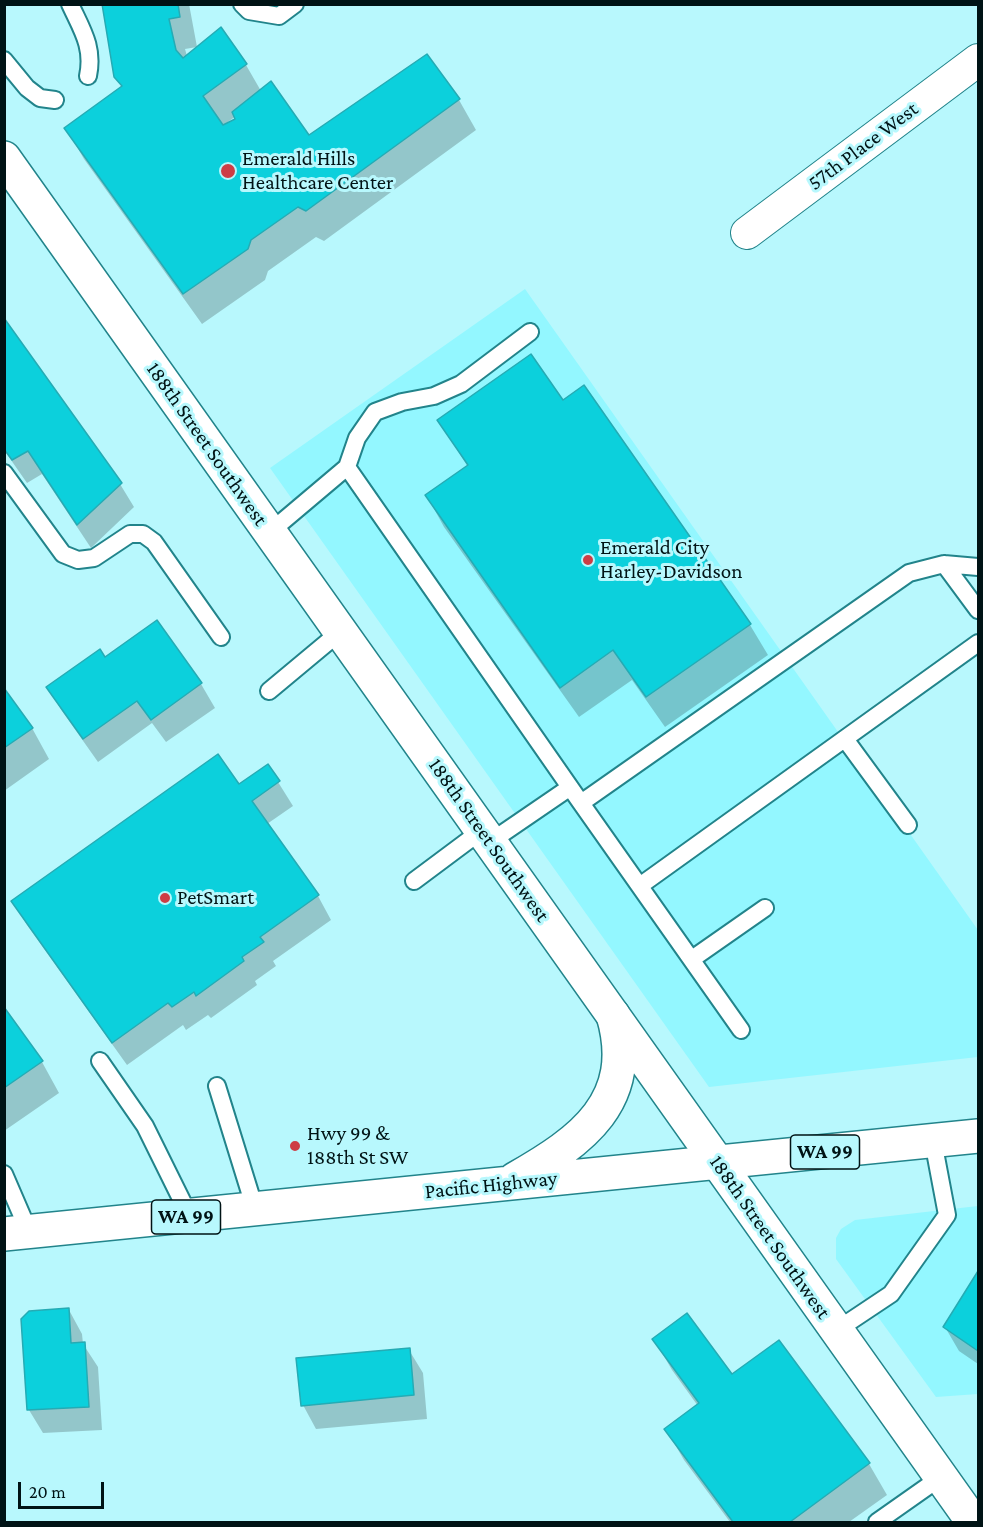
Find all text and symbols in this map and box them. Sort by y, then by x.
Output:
street label: 57th Place West [803,96,923,196]
place label: Emerald Hills Healthcare Center [242,146,393,196]
marker: Emerald Hills Healthcare Center [219,162,237,180]
street label: 188th Street Southwest [141,357,273,531]
place label: Emerald City Harley-Davidson [600,535,742,585]
marker: Emerald City Harley-Davidson [581,553,595,567]
street label: 188th Street Southwest [423,753,555,927]
place label: PetSmart [177,885,254,911]
marker: PetSmart [158,891,172,905]
place label: Hwy 99 & 188th St SW [307,1121,408,1171]
road number: WA 99 [790,1135,860,1169]
marker: Hwy 99 & 188th St SW [288,1139,302,1153]
street label: 188th Street Southwest [704,1150,836,1324]
street label: Pacific Highway [423,1166,559,1204]
road number: WA 99 [152,1200,220,1234]
scale bar [21,1470,106,1508]
text: 20 m [29,1482,66,1502]

